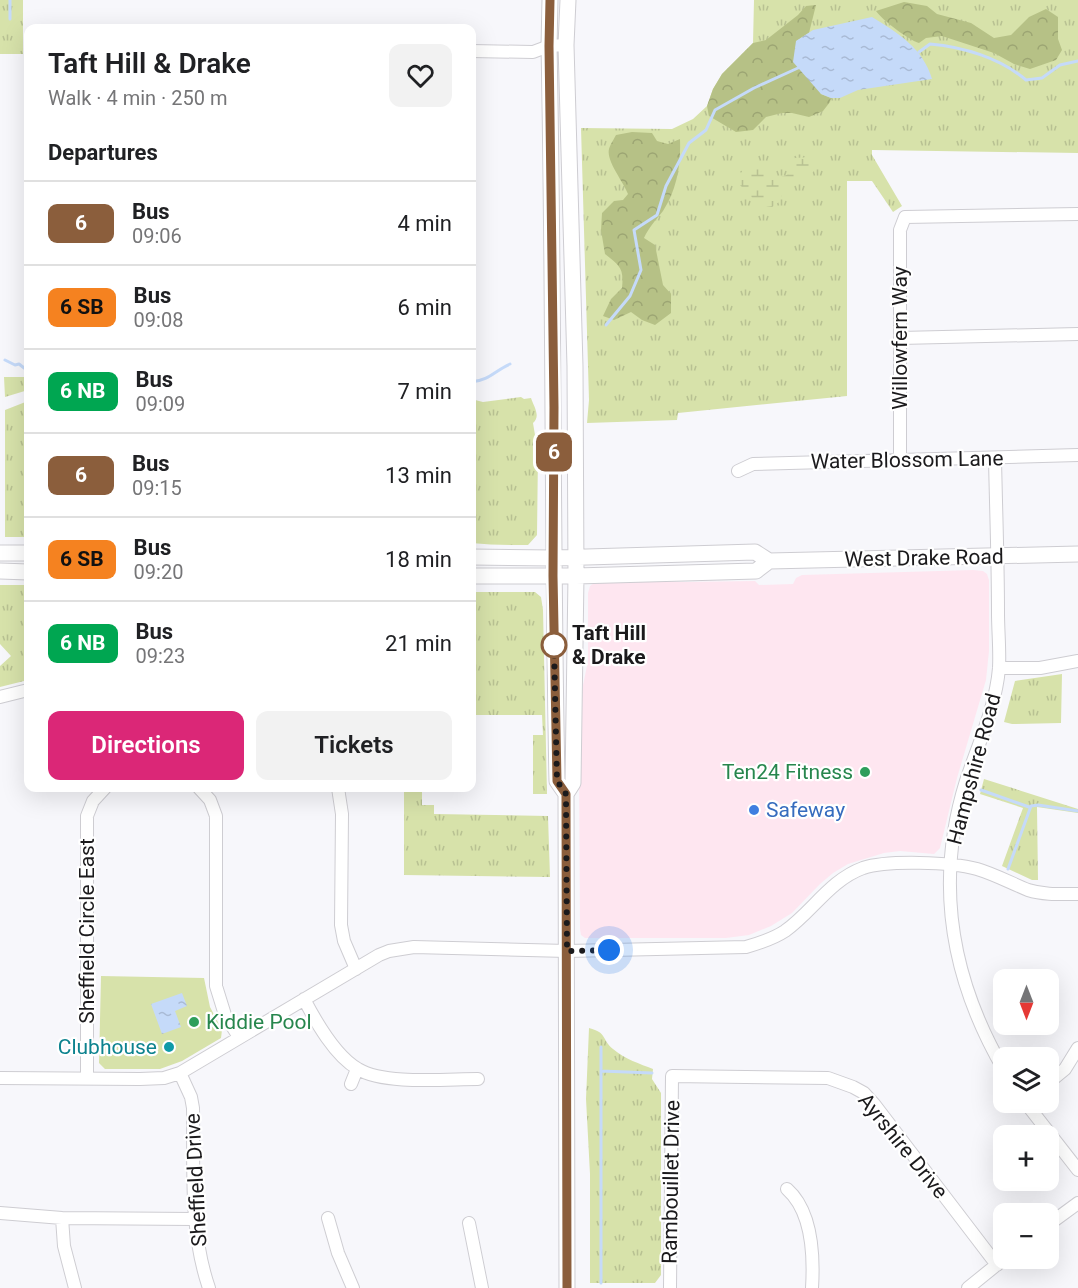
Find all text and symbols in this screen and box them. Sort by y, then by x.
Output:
button: heart [389,44,452,107]
text: Taft Hill & Drake [48,47,251,80]
text: Walk · 4 min · 250 m [48,86,227,110]
text: Departures [48,140,158,165]
text: Bus [132,199,170,224]
text: 6 [75,211,87,235]
text: 4 min [397,211,452,236]
text: 09:06 [132,224,182,248]
street label: Willowfern Way [888,266,912,410]
text: Bus [134,283,171,308]
text: 6 SB [60,295,104,319]
text: 6 min [397,295,452,320]
text: 09:08 [134,308,183,332]
text: Bus [136,367,173,392]
text: 6 NB [60,379,106,403]
text: 7 min [397,379,452,404]
text: 09:09 [136,392,185,416]
line badge: 6 [534,432,574,472]
text: 6 [548,440,560,464]
street label: Water Blossom Lane [810,446,1004,474]
text: Bus [132,451,170,476]
text: 6 [75,463,87,487]
text: 13 min [385,463,452,488]
text: 09:15 [132,476,182,500]
text: Bus [134,535,171,560]
street label: West Drake Road [844,545,1004,571]
text: 6 SB [60,547,104,571]
text: 18 min [385,547,452,572]
text: 09:20 [134,560,183,584]
text: Bus [136,619,173,644]
place label: Taft Hill & Drake [572,621,646,669]
text: 6 NB [60,631,106,655]
text: 21 min [385,631,452,656]
marker: Taft Hill & Drake [541,632,567,658]
text: 09:23 [136,644,185,668]
street label: Hampshire Road [942,691,1006,847]
button: Directions [48,711,244,780]
button: Tickets [256,711,452,780]
place label: Ten24 Fitness [722,760,853,784]
marker: Ten24 Fitness [858,765,872,779]
place label: Safeway [766,798,845,822]
marker: Safeway [747,803,761,817]
street label: Sheffield Circle East [75,838,99,1024]
your location [594,935,624,965]
north arrow [993,969,1059,1035]
map controls [993,969,1059,1269]
place label: Kiddie Pool [206,1010,312,1034]
marker: Kiddie Pool [187,1015,201,1029]
place label: Clubhouse [58,1035,157,1059]
marker: Clubhouse [162,1040,176,1054]
button: layers [993,1047,1059,1113]
street label: Ayrshire Drive [853,1089,953,1203]
street label: Rambouillet Drive [658,1100,684,1264]
street label: Sheffield Drive [181,1113,211,1247]
button: + [993,1125,1059,1191]
button: − [993,1203,1059,1269]

